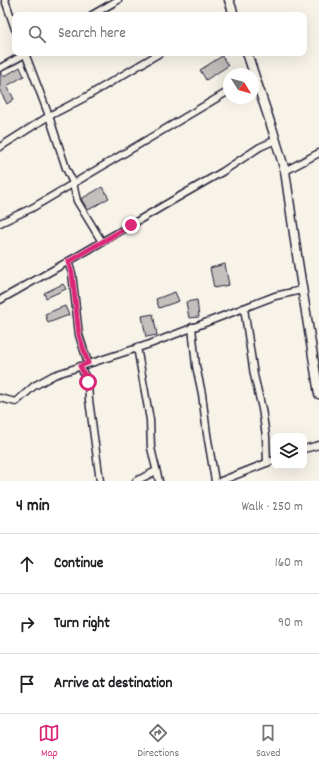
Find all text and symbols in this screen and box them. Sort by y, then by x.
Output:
search box [12,12,307,56]
icon: search [26,23,48,45]
text: Search here [58,23,126,45]
north arrow [223,68,259,104]
route end [122,216,140,234]
route start [79,373,97,391]
map controls [271,433,307,469]
button: layers [271,433,307,469]
text: 4 min [16,495,50,519]
text: Walk · 250 m [241,498,303,517]
icon: ahead [16,553,38,575]
text: Continue [54,553,103,575]
text: 160 m [275,554,303,573]
icon: right [16,613,38,635]
text: Turn right [54,613,110,635]
text: 90 m [278,614,303,633]
icon: arrive [16,673,38,695]
text: Arrive at destination [54,673,172,695]
tab: Map [38,722,60,762]
tab: Directions [137,722,179,762]
tab: Saved [256,722,281,762]

